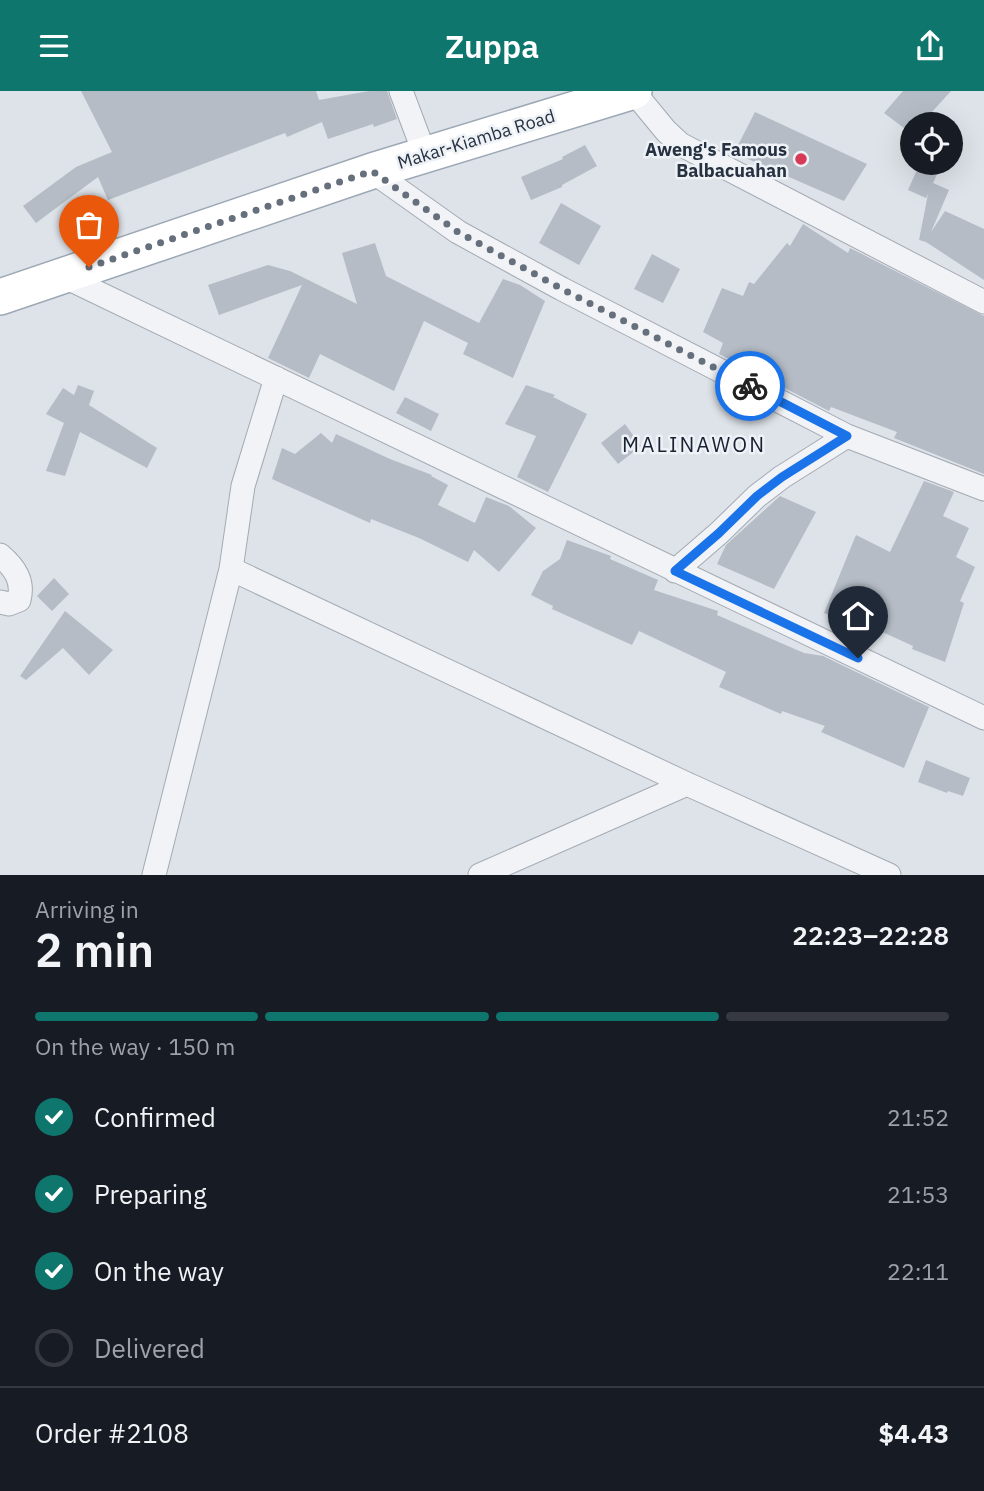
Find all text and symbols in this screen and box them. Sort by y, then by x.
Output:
text: Zuppa [445,25,539,67]
icon: menu [35,27,73,65]
icon: share [911,27,949,65]
street label: Makar-Kiamba Road [394,104,558,174]
map controls [900,112,963,175]
button: locate [900,112,963,175]
place label: Aweng's Famous Balbacuahan [645,138,787,182]
marker: Aweng's Famous Balbacuahan [793,151,809,167]
pin [59,195,119,267]
icon: bag [70,206,108,244]
courier [715,351,785,421]
icon: bike [731,367,769,405]
district label: MALINAWON [622,430,766,458]
pin [828,586,888,658]
icon: home [839,597,877,635]
text: Arriving in [35,894,139,924]
text: 22:23–22:28 [792,918,949,952]
text: 2 min [35,920,154,980]
text: On the way · 150 m [35,1031,235,1061]
icon: check [35,1098,73,1136]
text: Confirmed [94,1100,216,1134]
text: 21:52 [887,1102,949,1132]
icon: check [35,1175,73,1213]
text: Preparing [94,1177,207,1211]
text: 21:53 [887,1179,949,1209]
icon: check [35,1252,73,1290]
text: On the way [94,1254,224,1288]
text: 22:11 [887,1256,949,1286]
text: Delivered [94,1331,205,1365]
text: Order #2108 [35,1416,189,1450]
text: $4.43 [879,1416,949,1450]

